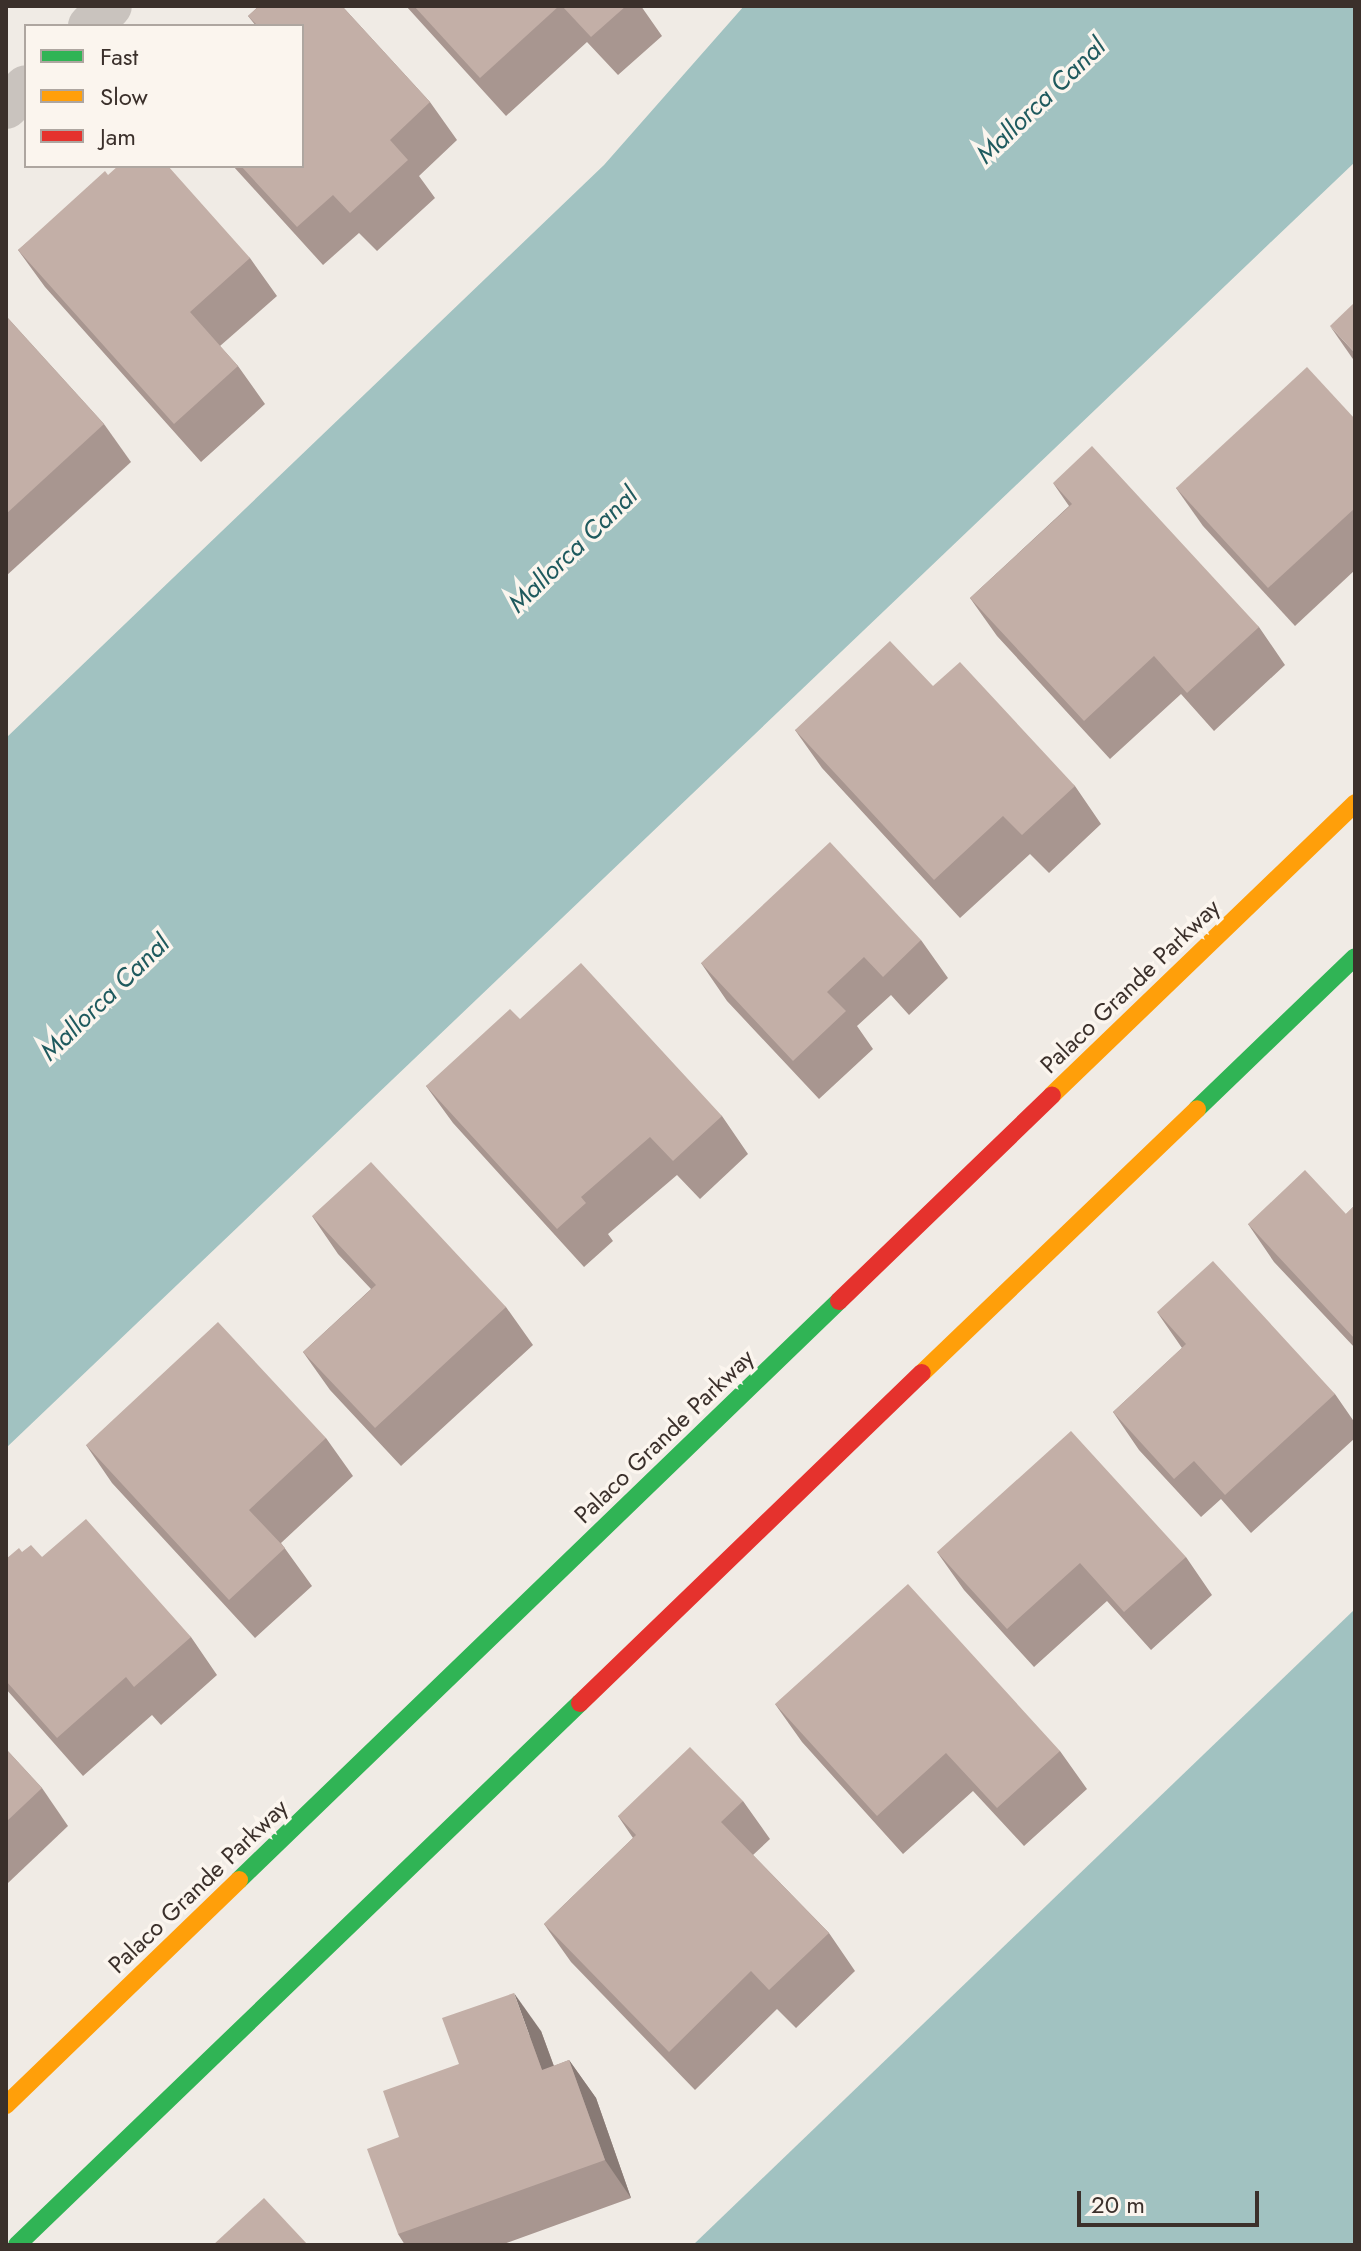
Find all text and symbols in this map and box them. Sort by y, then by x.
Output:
legend [24,24,304,168]
water label: Mallorca Canal [970,31,1112,171]
text: Fast [100,39,138,74]
text: Slow [100,79,148,114]
text: Jam [100,119,136,154]
water label: Mallorca Canal [502,480,644,620]
street label: Palaco Grande Parkway [1034,893,1226,1079]
water label: Mallorca Canal [34,928,176,1068]
street label: Palaco Grande Parkway [568,1343,760,1529]
street label: Palaco Grande Parkway [102,1793,294,1979]
scale bar [1081,2175,1263,2225]
text: 20 m [1091,2187,1145,2222]

